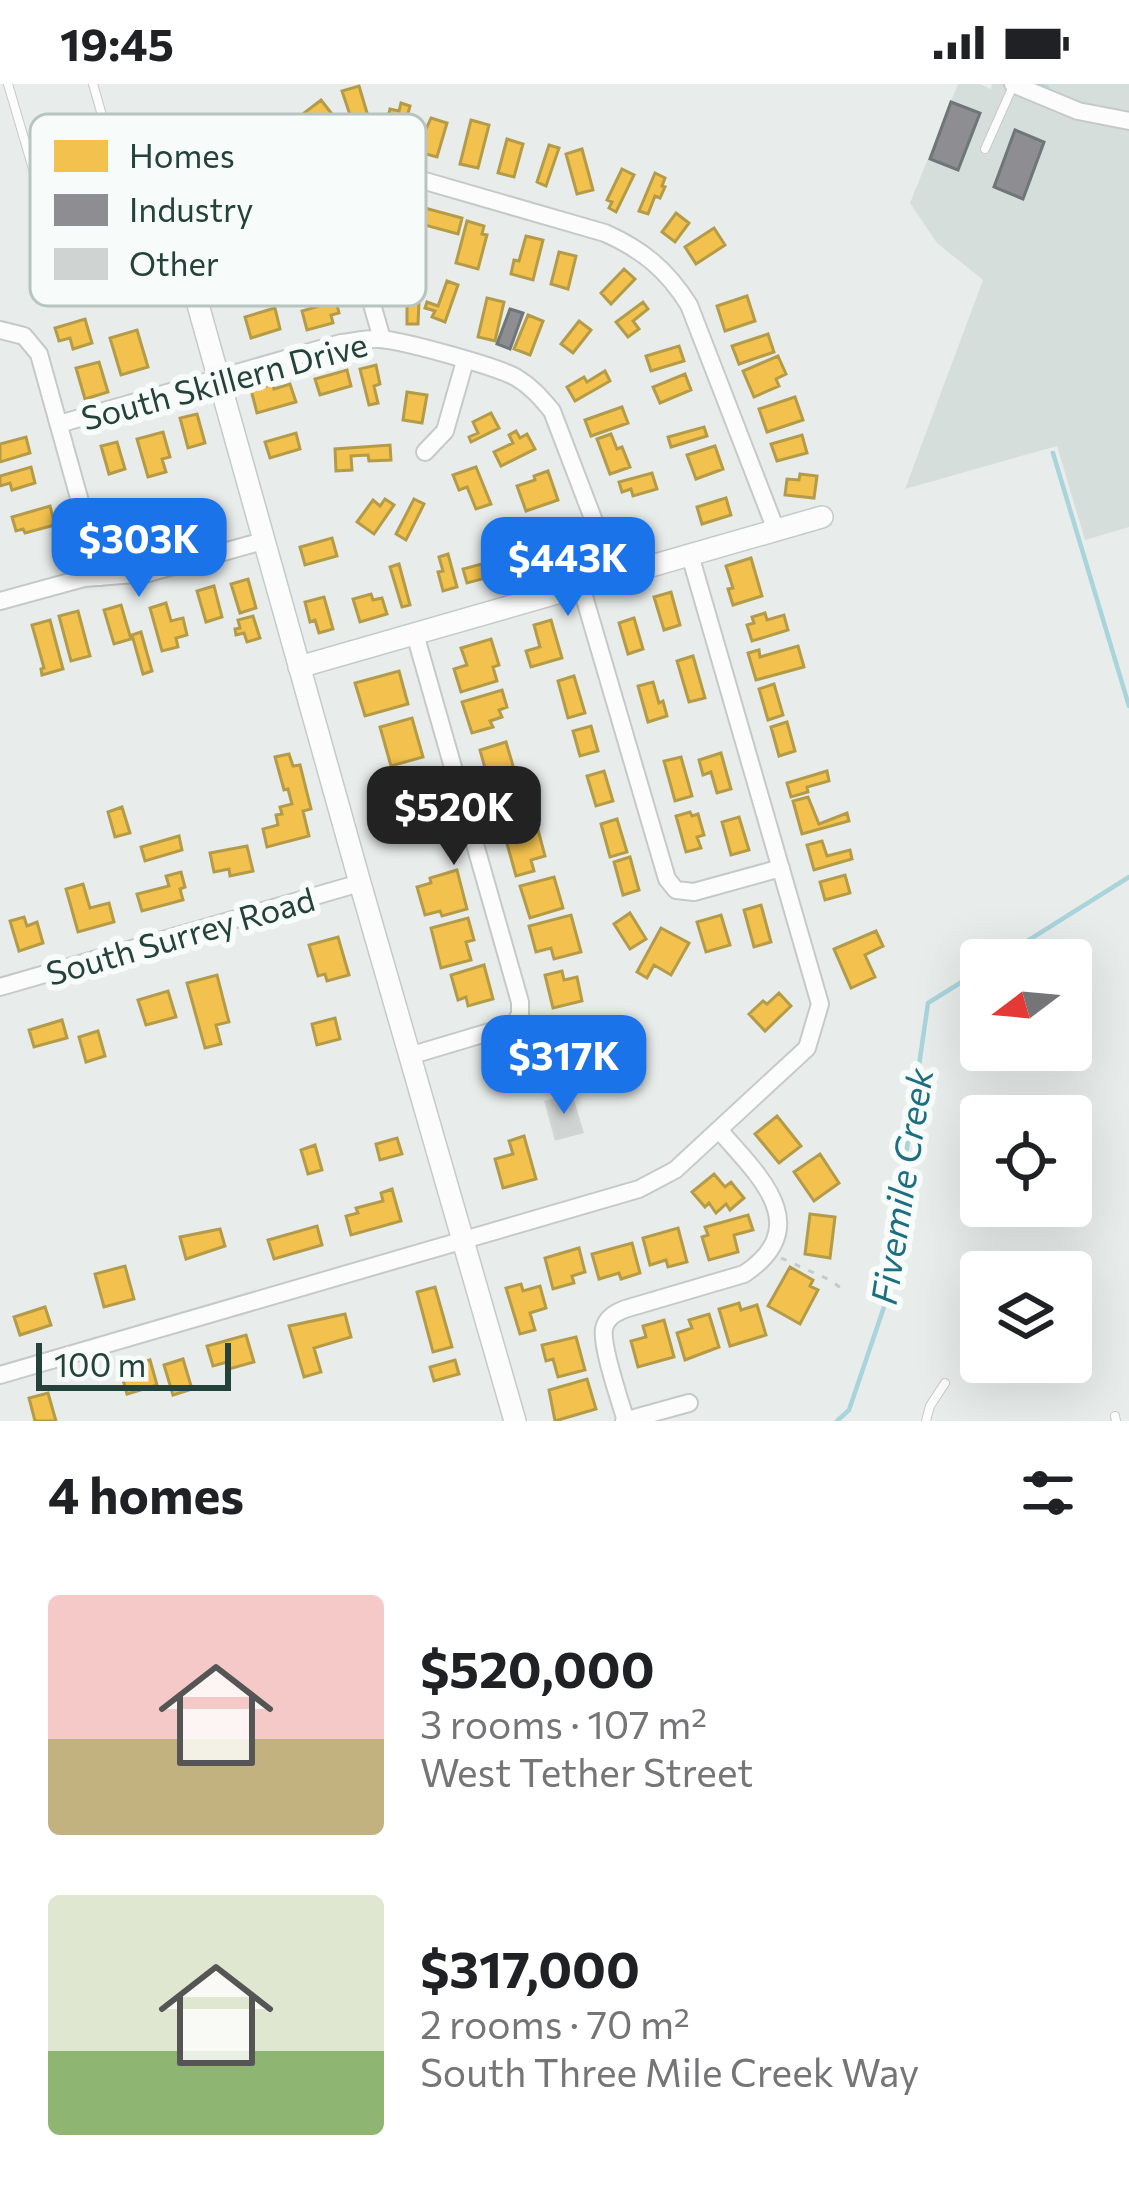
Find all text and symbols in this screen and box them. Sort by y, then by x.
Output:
text: 19:45 [60,15,174,70]
legend [30,114,426,306]
text: Homes [129,134,235,175]
text: Industry [129,188,253,229]
text: Other [129,242,219,283]
street label: South Skillern Drive [77,322,371,438]
pin: $303K [55,498,223,600]
text: $303K [79,513,199,561]
pin: $443K [484,517,652,619]
text: $443K [508,532,628,580]
pin: $520K [370,766,538,868]
text: $520K [394,781,514,829]
street label: South Surrey Road [41,877,319,993]
north arrow [960,939,1092,1071]
map controls [960,939,1092,1383]
pin: $317K [480,1015,648,1117]
text: $317K [508,1030,620,1078]
water label: Fivemile Creek [860,1063,941,1307]
button: locate [960,1095,1092,1227]
button: layers [960,1251,1092,1383]
scale bar [36,1337,231,1390]
text: 100 m [54,1343,146,1384]
icon: filters [1015,1460,1081,1526]
text: 4 homes [48,1462,244,1525]
text: $520,000 [420,1636,655,1699]
icon: home [144,1643,288,1787]
text: 3 rooms · 107 m² [420,1699,707,1747]
text: West Tether Street [420,1747,753,1795]
text: $317,000 [420,1936,640,1999]
icon: home [144,1943,288,2087]
text: 2 rooms · 70 m² [420,1999,690,2047]
text: South Three Mile Creek Way [420,2047,919,2095]

